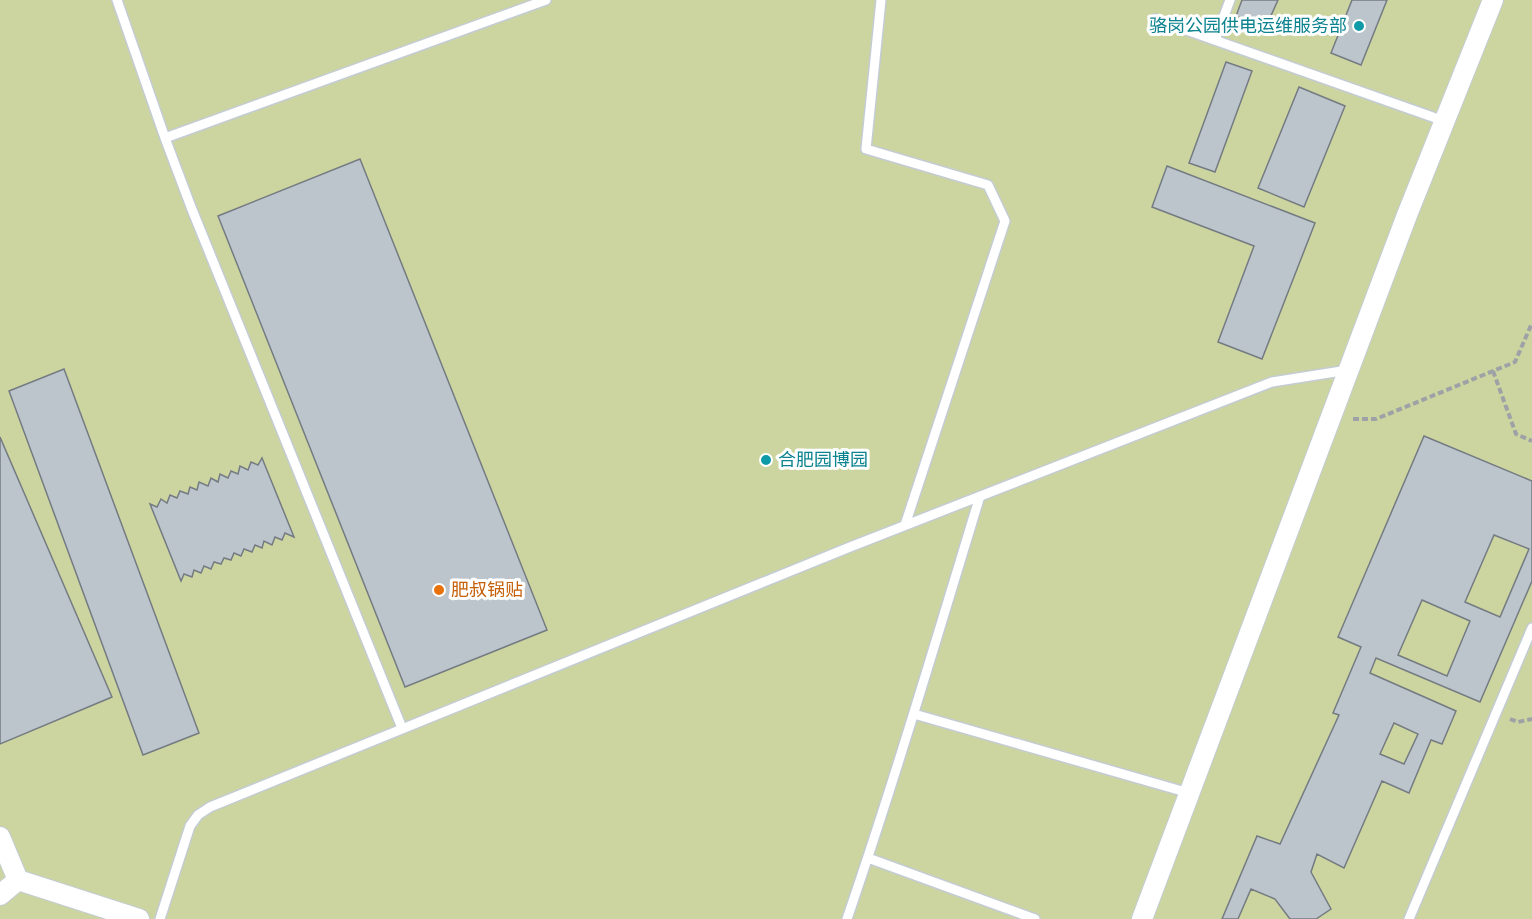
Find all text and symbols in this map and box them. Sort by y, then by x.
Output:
place label: 骆岗公园供电运维服务部 [1149,13,1347,40]
marker: 骆岗公园供电运维服务部 [1352,19,1366,33]
place label: 合肥园博园 [778,447,868,474]
marker: 合肥园博园 [759,453,773,467]
place label: 肥叔锅贴 [451,577,523,604]
marker: 肥叔锅贴 [432,583,446,597]

